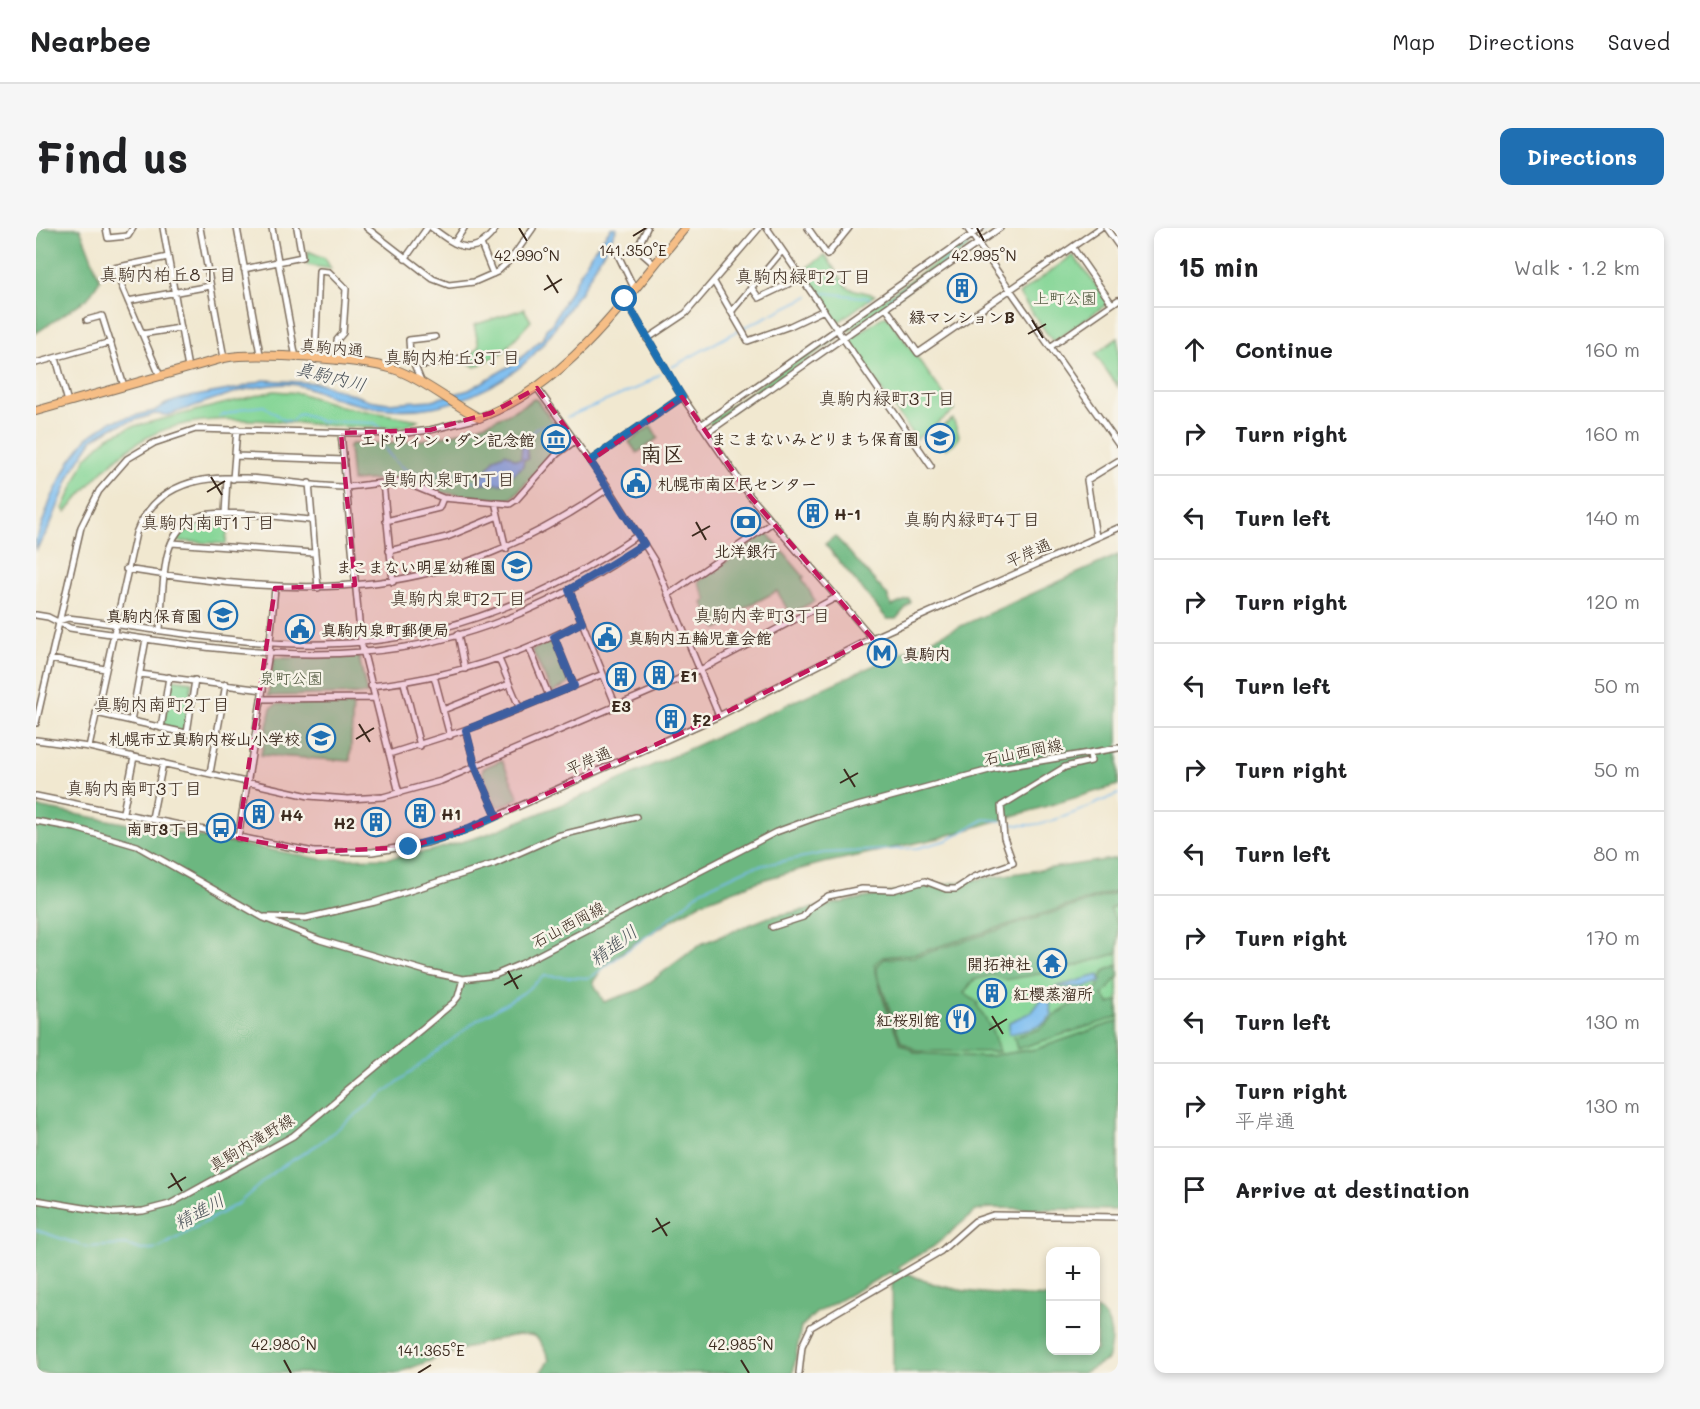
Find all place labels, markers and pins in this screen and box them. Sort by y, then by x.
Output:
building icon: 緑マンションB [946,272,978,304]
place label: 緑マンションB [909,306,1015,327]
school or university icon: まこまないみどりまち保育園 [924,422,956,454]
museum icon: エドウィン・ダン記念館 [540,423,572,455]
place label: まこまないみどりまち保育園 [711,428,919,449]
place label: エドウィン・ダン記念館 [360,429,535,450]
public building icon: 札幌市南区民センター [620,467,652,499]
place label: 札幌市南区民センター [657,473,817,494]
building icon: H-1 [797,497,829,529]
place label: H-1 [834,503,861,524]
bank icon: 北洋銀行 [730,506,762,538]
place label: 北洋銀行 [714,540,778,561]
school or university icon: まこまない明星幼稚園 [501,550,533,582]
place label: まこまない明星幼稚園 [336,556,496,577]
school or university icon: 真駒内保育園 [207,599,239,631]
place label: 真駒内保育園 [106,605,202,626]
public building icon: 真駒内泉町郵便局 [284,613,316,645]
place label: 真駒内泉町郵便局 [321,619,449,640]
public building icon: 真駒内五輪児童会館 [591,621,623,653]
place label: 真駒内五輪児童会館 [628,627,772,648]
metro station icon: 真駒内 [866,637,898,669]
place label: 真駒内 [903,643,951,664]
building icon: E1 [643,659,675,691]
building icon: E3 [605,661,637,693]
place label: E1 [680,665,697,686]
place label: E3 [611,695,631,716]
building icon: F2 [655,703,687,735]
place label: F2 [692,709,711,730]
school or university icon: 札幌市立真駒内桜山小学校 [305,722,337,754]
place label: 札幌市立真駒内桜山小学校 [108,728,300,749]
building icon: H1 [404,797,436,829]
building icon: H4 [243,798,275,830]
place label: H1 [441,803,461,824]
place label: H4 [280,804,303,825]
building icon: H2 [360,806,392,838]
bus stop icon: 南町3丁目 [205,812,237,844]
place label: H2 [333,812,355,833]
place label: 南町3丁目 [126,818,200,839]
temple icon: 開拓神社 [1036,947,1068,979]
place label: 開拓神社 [967,953,1031,974]
building icon: 紅櫻蒸溜所 [976,977,1008,1009]
place label: 紅櫻蒸溜所 [1013,983,1093,1004]
restaurant icon: 紅桜別館 [945,1003,977,1035]
place label: 紅桜別館 [876,1009,940,1030]

